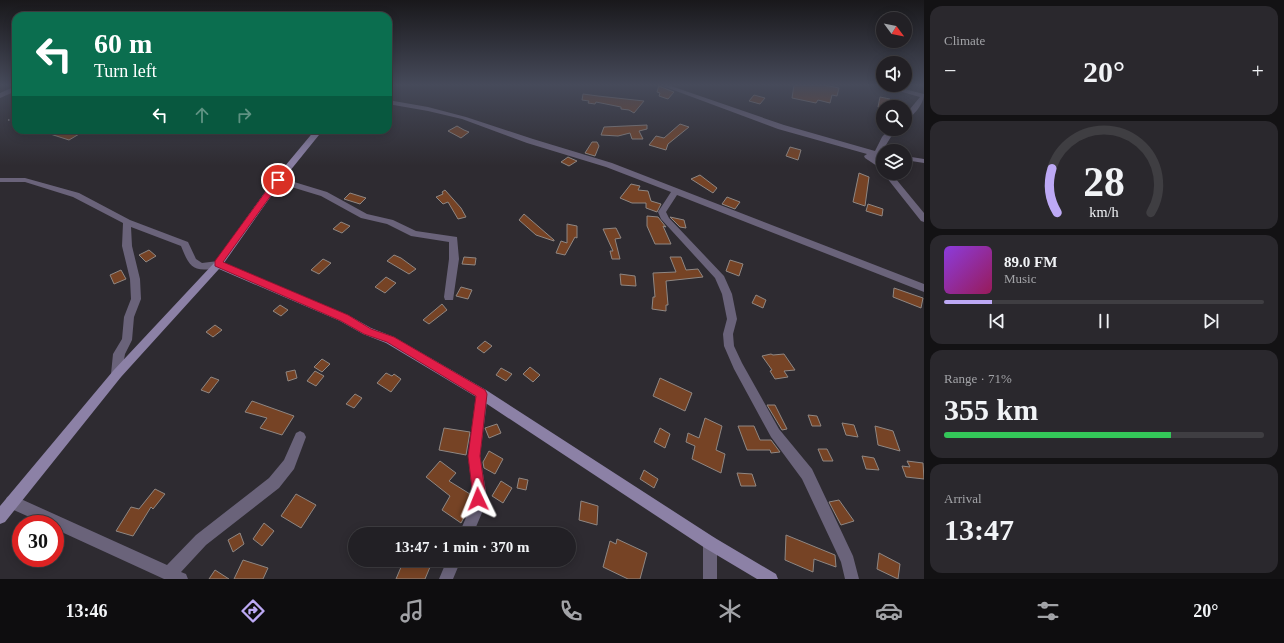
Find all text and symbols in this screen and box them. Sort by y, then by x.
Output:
north arrow [876,12,912,48]
map controls [876,12,912,180]
icon: left [28,28,80,80]
text: 60 m [94,28,152,59]
text: Climate [944,33,985,48]
text: 20° [1083,55,1125,88]
button: sound [876,56,912,92]
text: − [944,58,956,83]
text: + [1252,58,1264,83]
text: Turn left [94,61,157,81]
button: search [876,100,912,136]
icon: left [149,104,171,126]
icon: ahead [191,104,213,126]
icon: right [233,104,255,126]
button: layers [876,144,912,180]
text: 28 [1083,159,1125,205]
pin [261,163,295,197]
icon: arrive [267,169,289,191]
text: km/h [1089,203,1119,219]
text: 89.0 FM [1004,254,1057,270]
text: Music [1004,271,1037,286]
icon: previous [986,310,1008,332]
icon: pause [1093,310,1115,332]
icon: next [1200,310,1222,332]
text: Range · 71% [944,371,1012,386]
text: 355 km [944,393,1038,426]
position arrow [457,478,499,520]
text: Arrival [944,491,982,506]
text: 13:47 [944,513,1014,546]
speed limit sign: 30 [12,515,64,567]
text: 13:47 · 1 min · 370 m [395,539,530,555]
icon: directions [239,597,267,625]
icon: music [398,597,426,625]
icon: phone [557,597,585,625]
icon: climate [716,597,744,625]
icon: car [875,597,903,625]
icon: filters [1034,597,1062,625]
text: 13:46 [66,601,108,621]
text: 20° [1193,601,1218,621]

